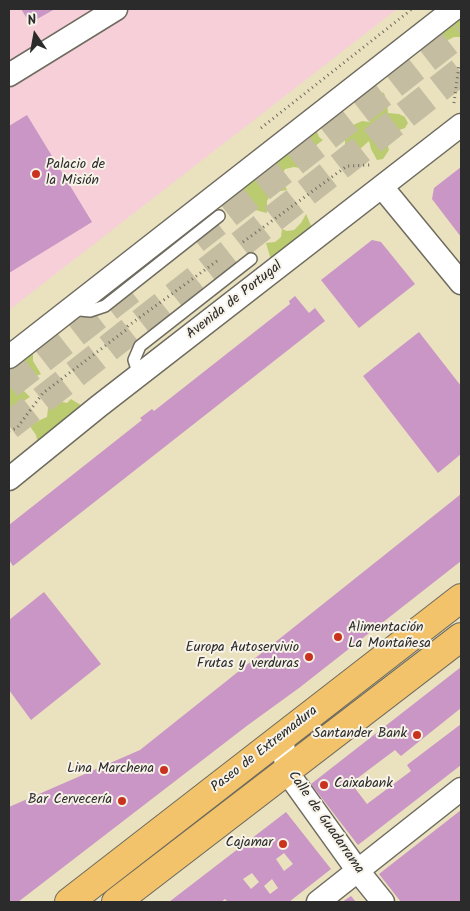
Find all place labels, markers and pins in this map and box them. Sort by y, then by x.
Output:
place label: Palacio de la Misión [46,158,105,190]
marker: Palacio de la Misión [30,168,42,180]
place label: Alimentación La Montañesa [348,621,431,654]
marker: Alimentación La Montañesa [332,631,344,643]
place label: Europa Autoservivio Frutas y verduras [186,641,299,674]
marker: Europa Autoservivio Frutas y verduras [303,651,315,663]
place label: Santander Bank [313,727,407,743]
marker: Santander Bank [411,729,423,741]
place label: Lina Marchena [67,762,154,778]
marker: Lina Marchena [158,764,170,776]
place label: Caixabank [334,777,393,793]
marker: Caixabank [318,779,330,791]
place label: Bar Cervecería [28,793,112,809]
marker: Bar Cervecería [116,795,128,807]
place label: Cajamar [226,836,273,852]
marker: Cajamar [277,838,289,850]

